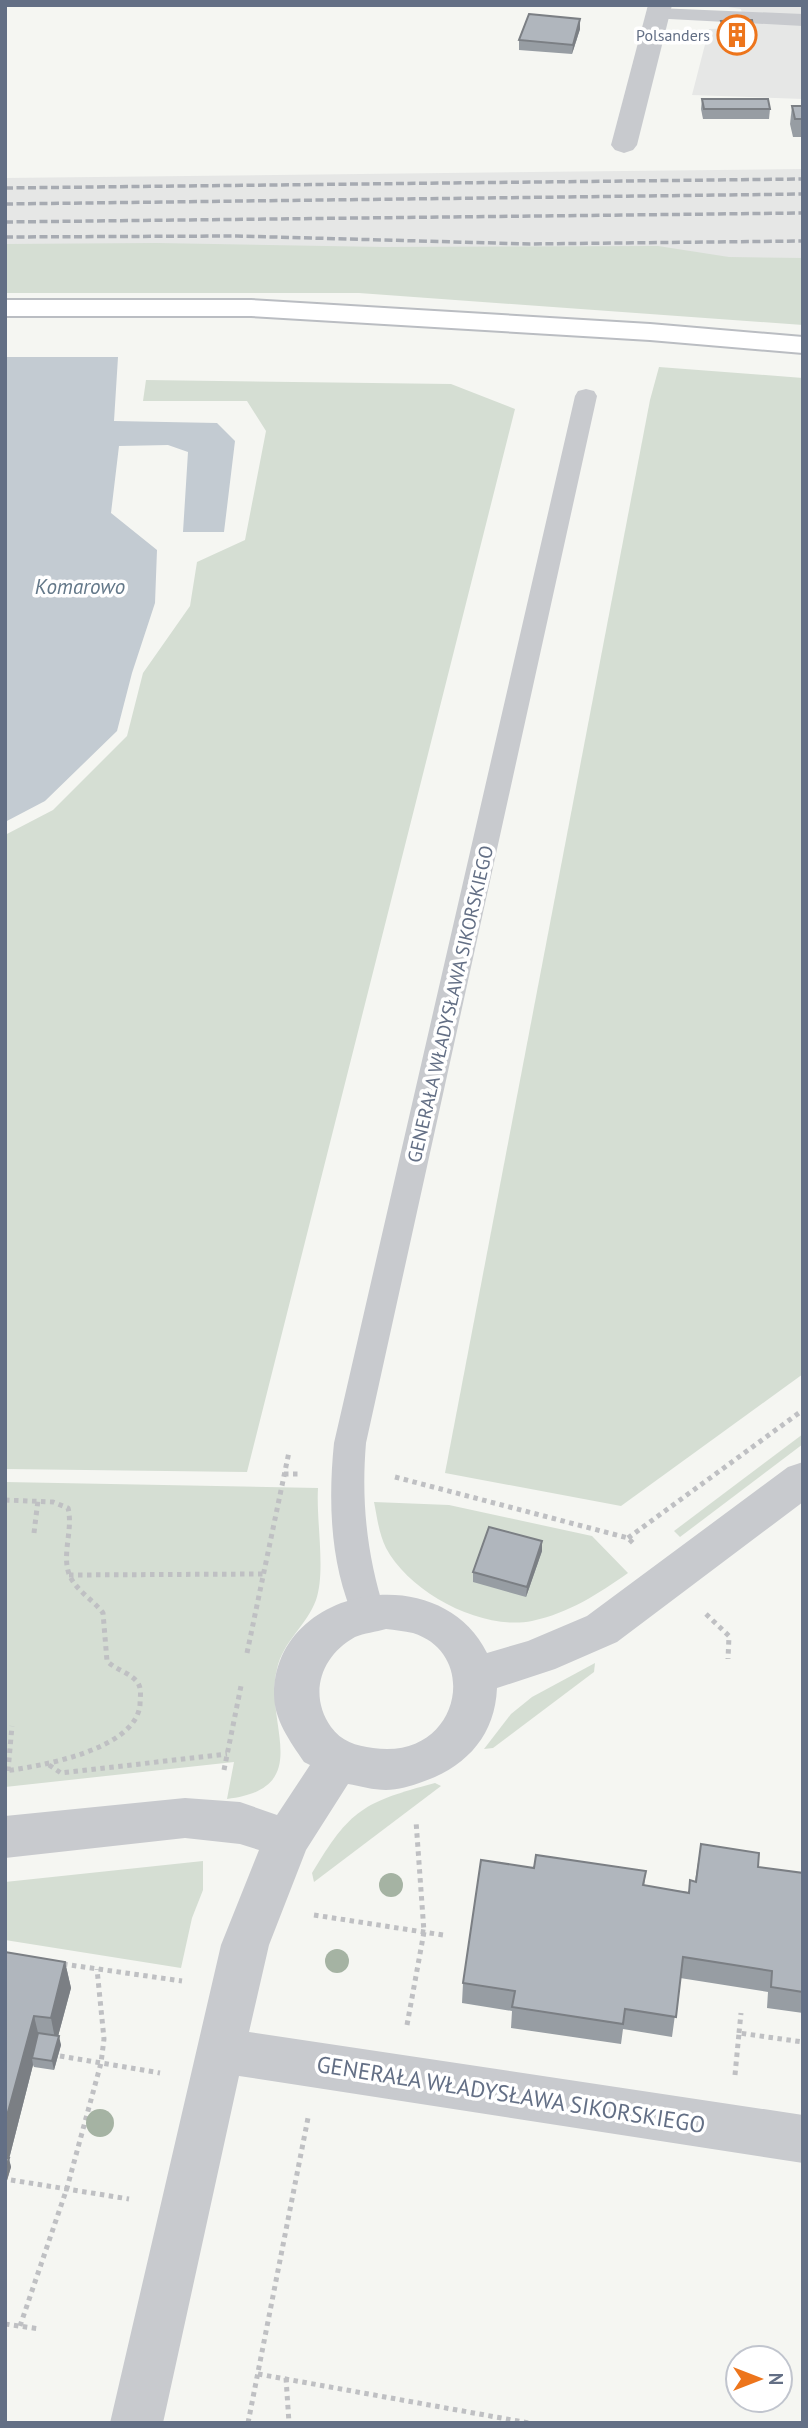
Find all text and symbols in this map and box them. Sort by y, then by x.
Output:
building icon: Polsanders [716,14,758,56]
place label: Polsanders [636,25,710,45]
water label: Komarowo [35,573,125,600]
street label: GENERAŁA WŁADYSŁAWA SIKORSKIEGO [402,843,498,1165]
street label: GENERAŁA WŁADYSŁAWA SIKORSKIEGO [315,2049,707,2139]
north arrow [724,2344,794,2414]
text: N [764,2373,788,2385]

